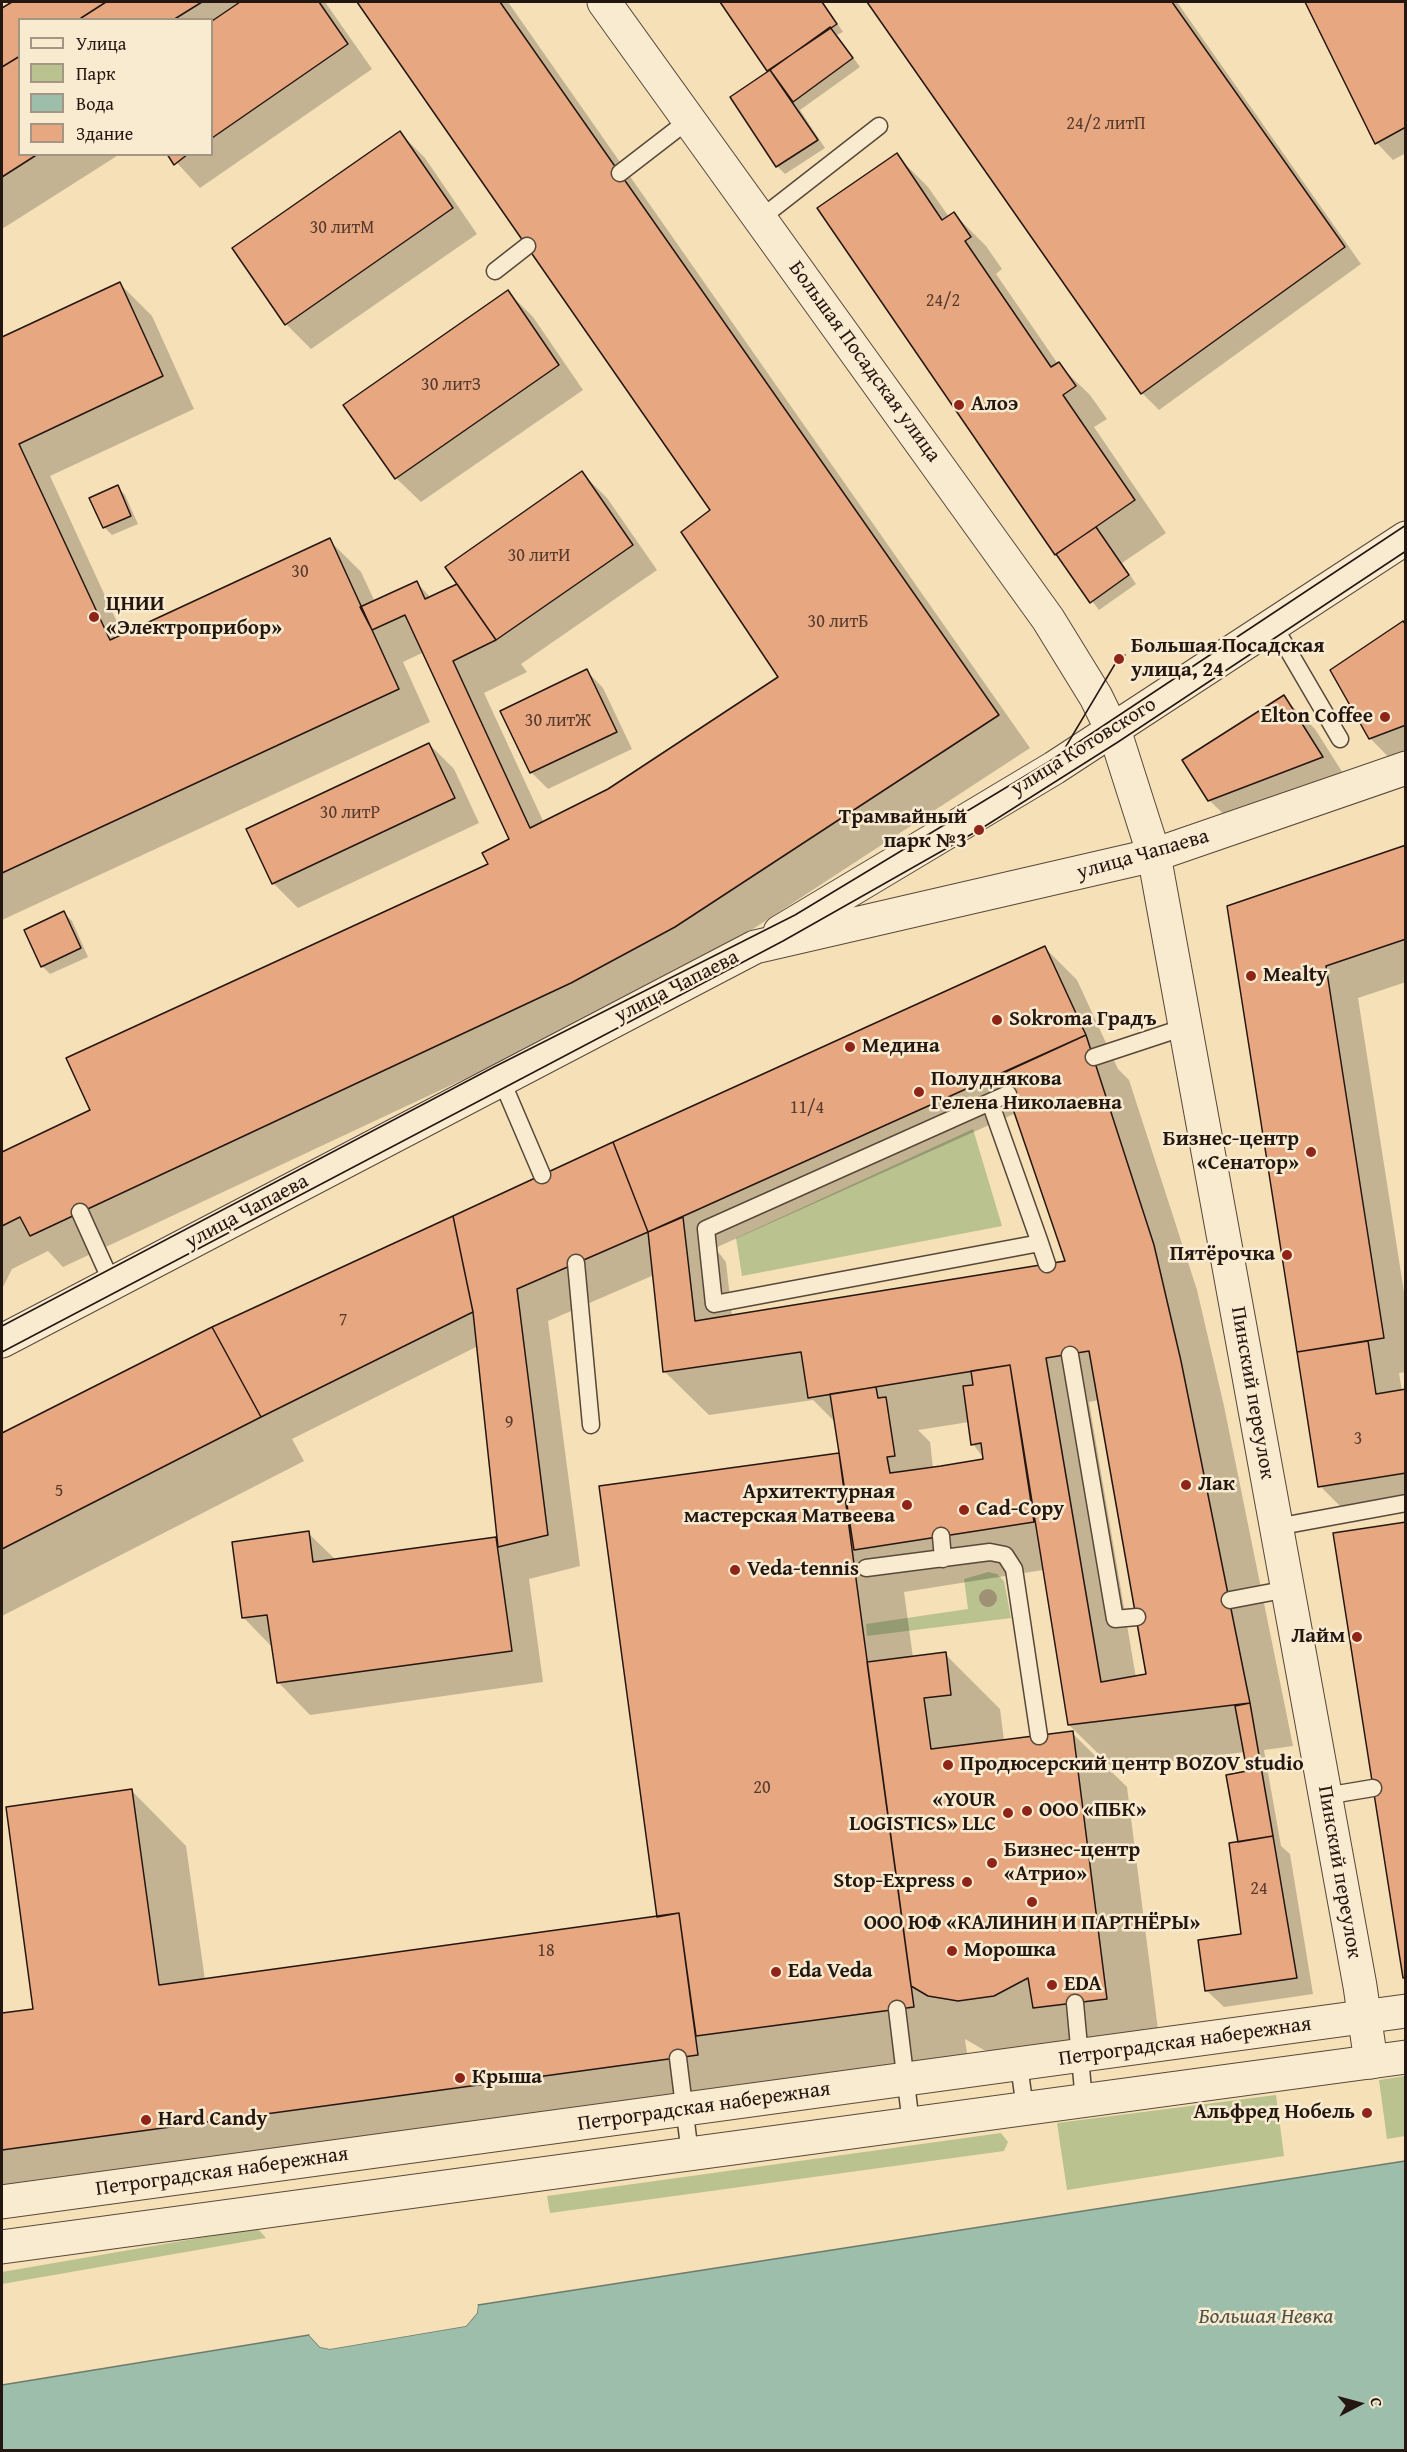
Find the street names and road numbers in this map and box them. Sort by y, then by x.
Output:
street label: Большая Посадская улица [783,257,945,467]
street label: улица Котовского [1007,692,1161,802]
street label: улица Чапаева [1074,824,1212,886]
street label: улица Чапаева [611,945,743,1029]
street label: улица Чапаева [181,1169,313,1255]
street label: Пинский переулок [1224,1305,1280,1481]
street label: Пинский переулок [1311,1784,1367,1960]
street label: Петроградская набережная [1057,2012,1313,2072]
street label: Петроградская набережная [576,2077,832,2137]
street label: Петроградская набережная [94,2142,350,2202]

